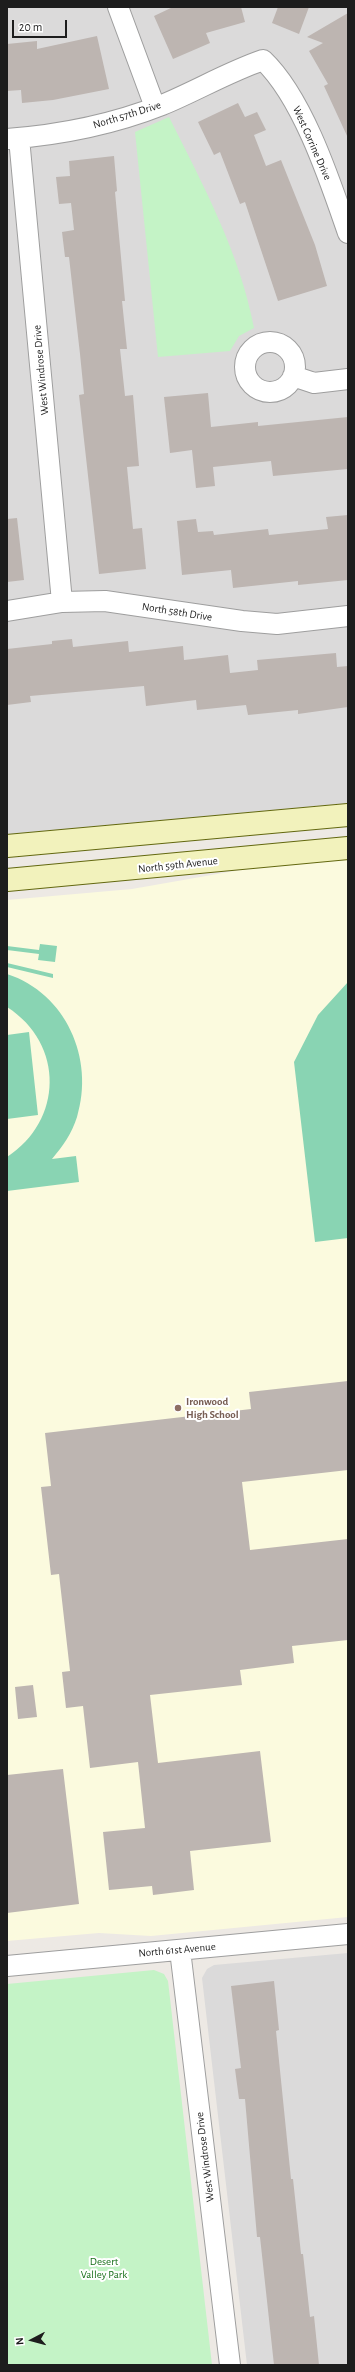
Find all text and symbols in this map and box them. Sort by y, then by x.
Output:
scale bar [14,12,69,38]
text: 20 m [19,21,42,33]
street label: North 57th Drive [91,98,163,132]
street label: West Corrine Drive [290,104,334,182]
street label: West Windrose Drive [30,324,52,416]
street label: North 58th Drive [141,600,213,624]
street label: North 59th Avenue [138,854,218,876]
place label: Ironwood High School [186,1395,239,1421]
marker: Ironwood High School [173,1403,183,1413]
street label: North 61st Avenue [138,1940,216,1960]
street label: West Windrose Drive [193,2111,217,2203]
park label: Desert Valley Park [81,2255,127,2281]
north arrow [12,2320,52,2360]
text: N [14,2337,25,2346]

